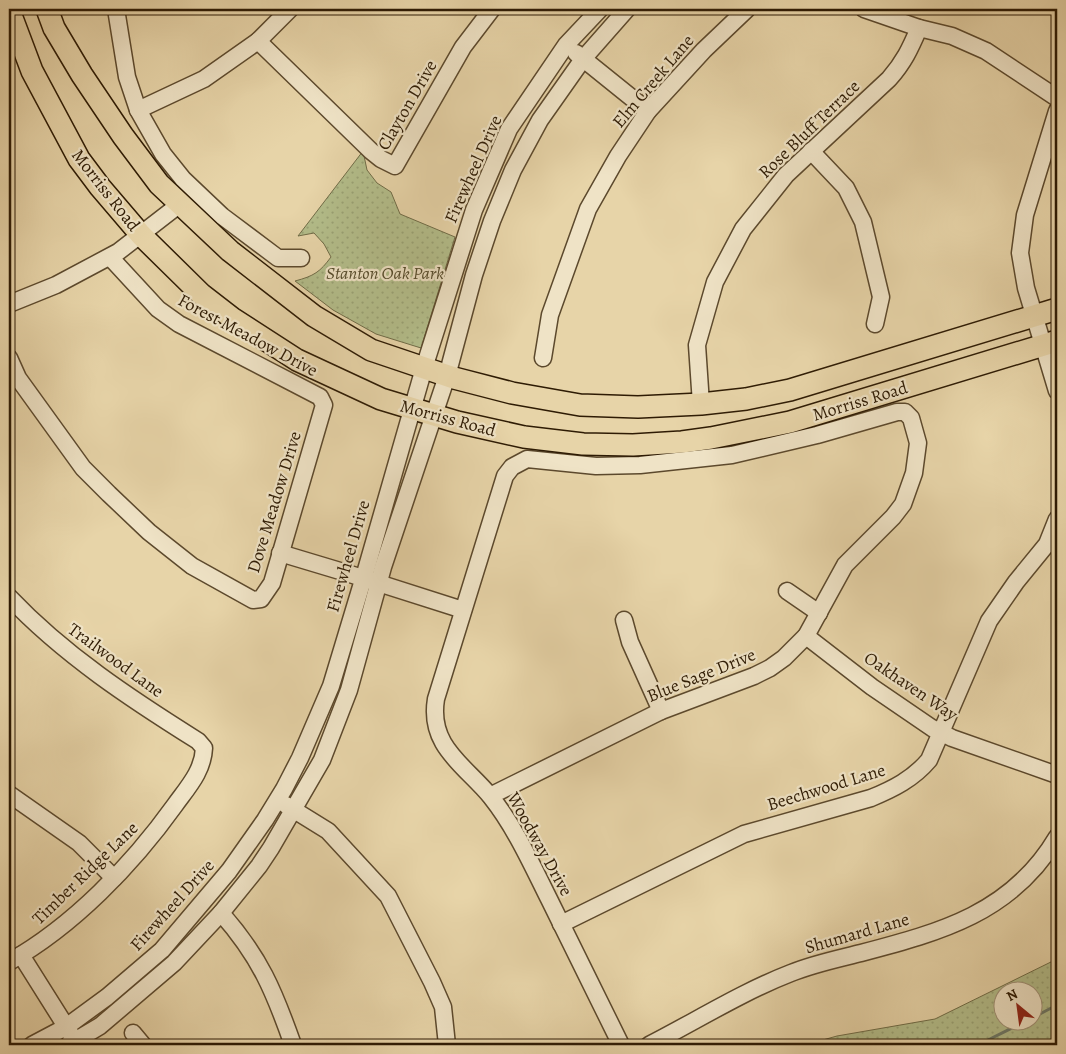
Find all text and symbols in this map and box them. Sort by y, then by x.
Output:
street label: Elm Creek Lane [607,29,699,133]
street label: Clayton Drive [371,55,443,155]
street label: Rose Bluff Terrace [753,74,865,184]
street label: Firewheel Drive [439,111,507,227]
street label: Morriss Road [66,144,146,236]
park label: Stanton Oak Park [326,261,444,285]
street label: Forest Meadow Drive [174,288,322,382]
street label: Morriss Road [810,375,911,427]
street label: Morriss Road [397,394,499,442]
street label: Dove Meadow Drive [241,428,307,576]
street label: Firewheel Drive [321,497,375,615]
street label: Trailwood Lane [63,617,169,703]
street label: Blue Sage Drive [643,642,759,708]
street label: Oakhaven Way [859,646,963,727]
street label: Beechwood Lane [764,758,888,816]
street label: Woodway Drive [501,787,578,900]
street label: Timber Ridge Lane [27,816,143,930]
street label: Firewheel Drive [124,854,220,956]
street label: Shumard Lane [802,907,912,959]
north arrow [994,982,1044,1032]
text: N [1003,984,1021,1006]

